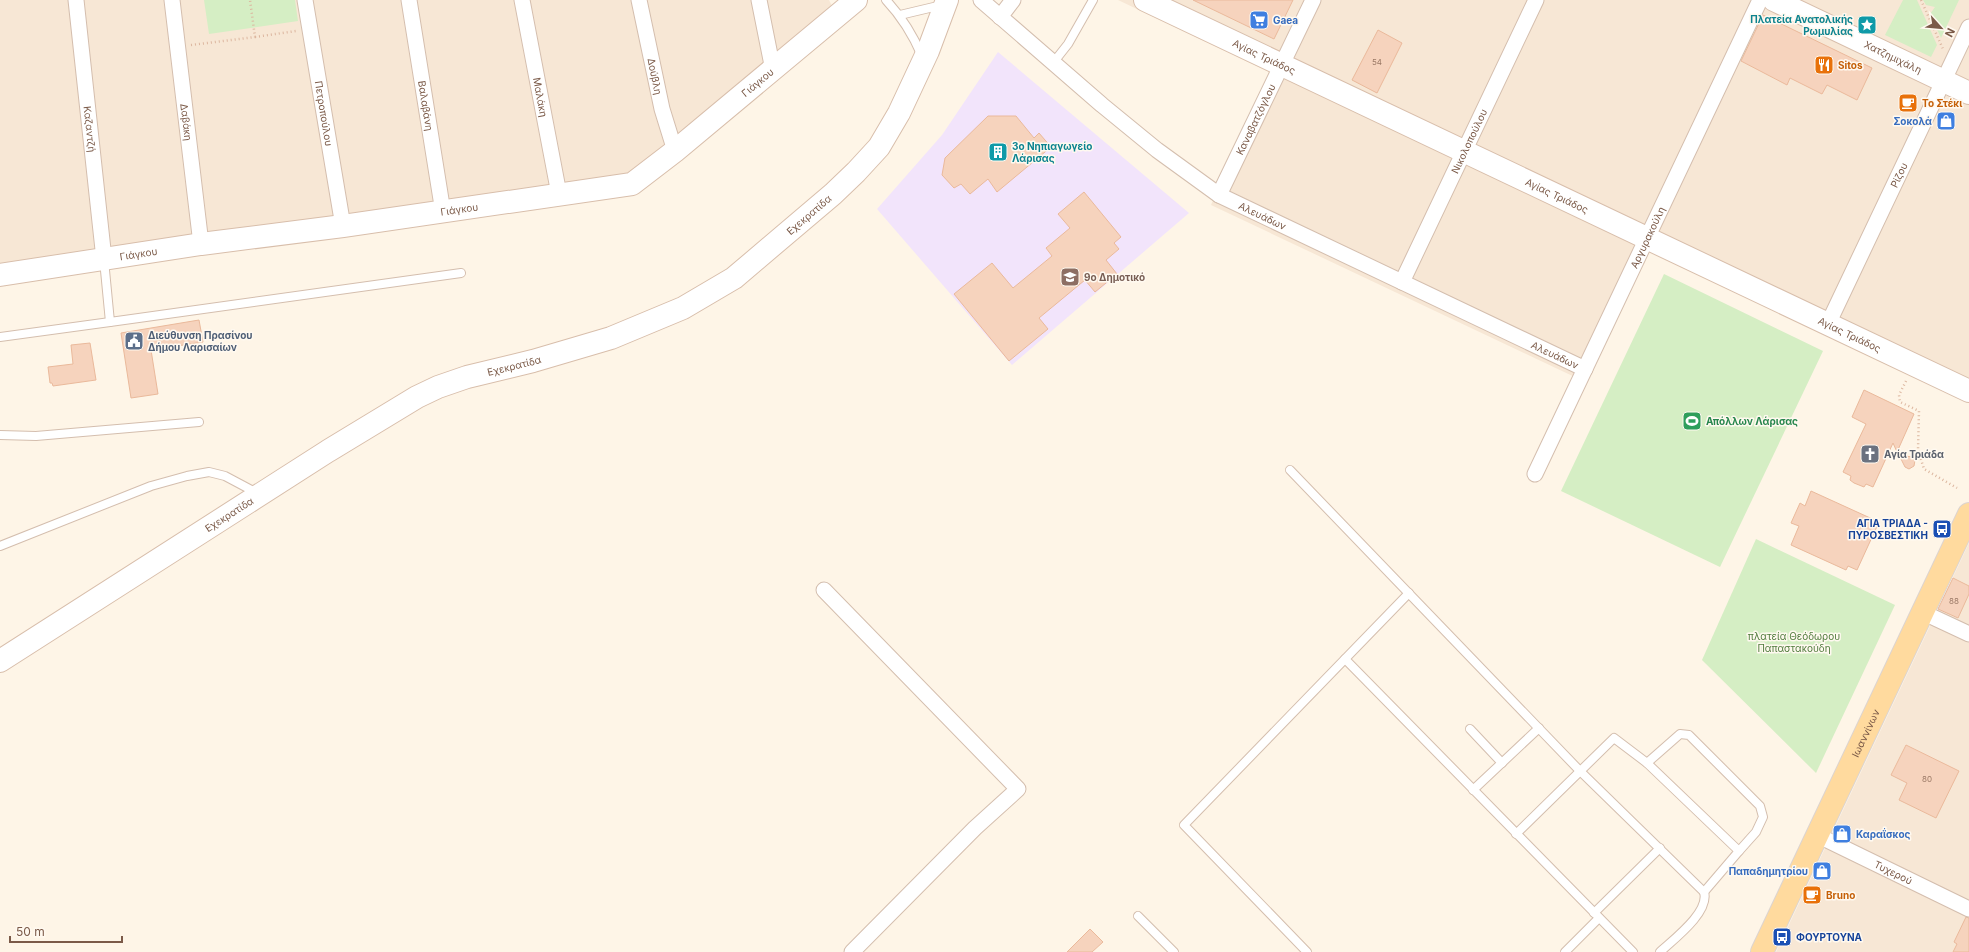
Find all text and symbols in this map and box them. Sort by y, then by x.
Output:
north arrow [1921,8,1961,48]
supermarket icon: Gaea [1248,9,1270,31]
place label: Πλατεία Ανατολικής Ρωμυλίας [1750,13,1853,38]
place label: Gaea [1273,14,1298,26]
place icon: Πλατεία Ανατολικής Ρωμυλίας [1856,14,1878,36]
text: N [1942,26,1958,39]
street label: Αγίας Τριάδος [1231,37,1298,77]
street label: Χατζημιχάλη [1862,38,1924,77]
restaurant icon: Sitos [1813,54,1835,76]
street label: Δούβλη [645,57,665,96]
house number: 54 [1372,57,1382,67]
place label: Sitos [1838,59,1863,71]
street label: Γιάγκου [739,65,776,99]
street label: Μαλάκη [531,77,550,118]
street label: Πετροπούλου [313,80,335,147]
street label: Βαλαβάνη [416,80,436,132]
street label: Καναβατζόγλου [1233,82,1278,157]
cafe icon: Το Στέκι [1897,92,1919,114]
place label: Το Στέκι [1922,97,1963,109]
street label: Δαβάκη [178,103,195,142]
street label: Καζαντζή [82,106,98,153]
street label: Νικολοπούλου [1448,107,1489,175]
shop icon: Σοκολά [1935,110,1957,132]
place label: Σοκολά [1893,115,1932,127]
place label: 3o Νηπιαγωγείο Λάρισας [1012,140,1092,164]
building icon: 3o Νηπιαγωγείο Λάρισας [987,141,1009,163]
street label: Ρίζου [1888,160,1910,189]
street label: Αγίας Τριάδος [1524,175,1591,216]
street label: Εχεκρατίδα [784,192,834,237]
street label: Αλευάδων [1237,199,1288,232]
street label: Γιάγκου [440,200,479,218]
street label: Αργυρακούλη [1628,205,1668,270]
street label: Γιάγκου [119,245,158,262]
school or university icon: 9ο Δημοτικό [1059,266,1081,288]
place label: 9ο Δημοτικό [1084,271,1145,284]
street label: Αγίας Τριάδος [1816,314,1883,355]
place label: Διεύθυνση Πρασίνου Δήμου Λαρισαίων [148,329,253,354]
public building icon: Διεύθυνση Πρασίνου Δήμου Λαρισαίων [123,330,145,352]
street label: Αλευάδων [1529,338,1581,371]
street label: Εχεκρατίδα [486,353,543,378]
sports icon: Απόλλων Λάρισας [1681,410,1703,432]
place label: Απόλλων Λάρισας [1706,415,1798,427]
church icon: Αγία Τριάδα [1859,443,1881,465]
place label: Αγία Τριάδα [1884,448,1944,460]
street label: Εχεκρατίδα [203,494,256,534]
place label: ΑΓΙΑ ΤΡΙΑΔΑ - ΠΥΡΟΣΒΕΣΤΙΚΗ [1848,517,1928,541]
bus stop icon: ΑΓΙΑ ΤΡΙΑΔΑ - ΠΥΡΟΣΒΕΣΤΙΚΗ [1931,518,1953,540]
house number: 88 [1949,596,1959,606]
park label: πλατεία Θεόδωρου Παπαστακούδη [1748,630,1840,655]
street label: Ιωαννίνων [1849,707,1882,759]
house number: 80 [1922,774,1932,784]
shop icon: Καραΐσκος [1831,823,1853,845]
place label: Καραΐσκος [1856,828,1911,840]
street label: Τυχερού [1872,858,1915,887]
shop icon: Παπαδημητρίου [1811,860,1833,882]
place label: Παπαδημητρίου [1729,865,1808,878]
cafe icon: Bruno [1801,884,1823,906]
place label: Bruno [1826,889,1855,901]
scale bar [10,918,122,944]
text: 50 m [16,924,45,939]
bus stop icon: ΦΟΥΡΤΟΥΝΑ [1771,926,1793,948]
place label: ΦΟΥΡΤΟΥΝΑ [1796,931,1863,943]

